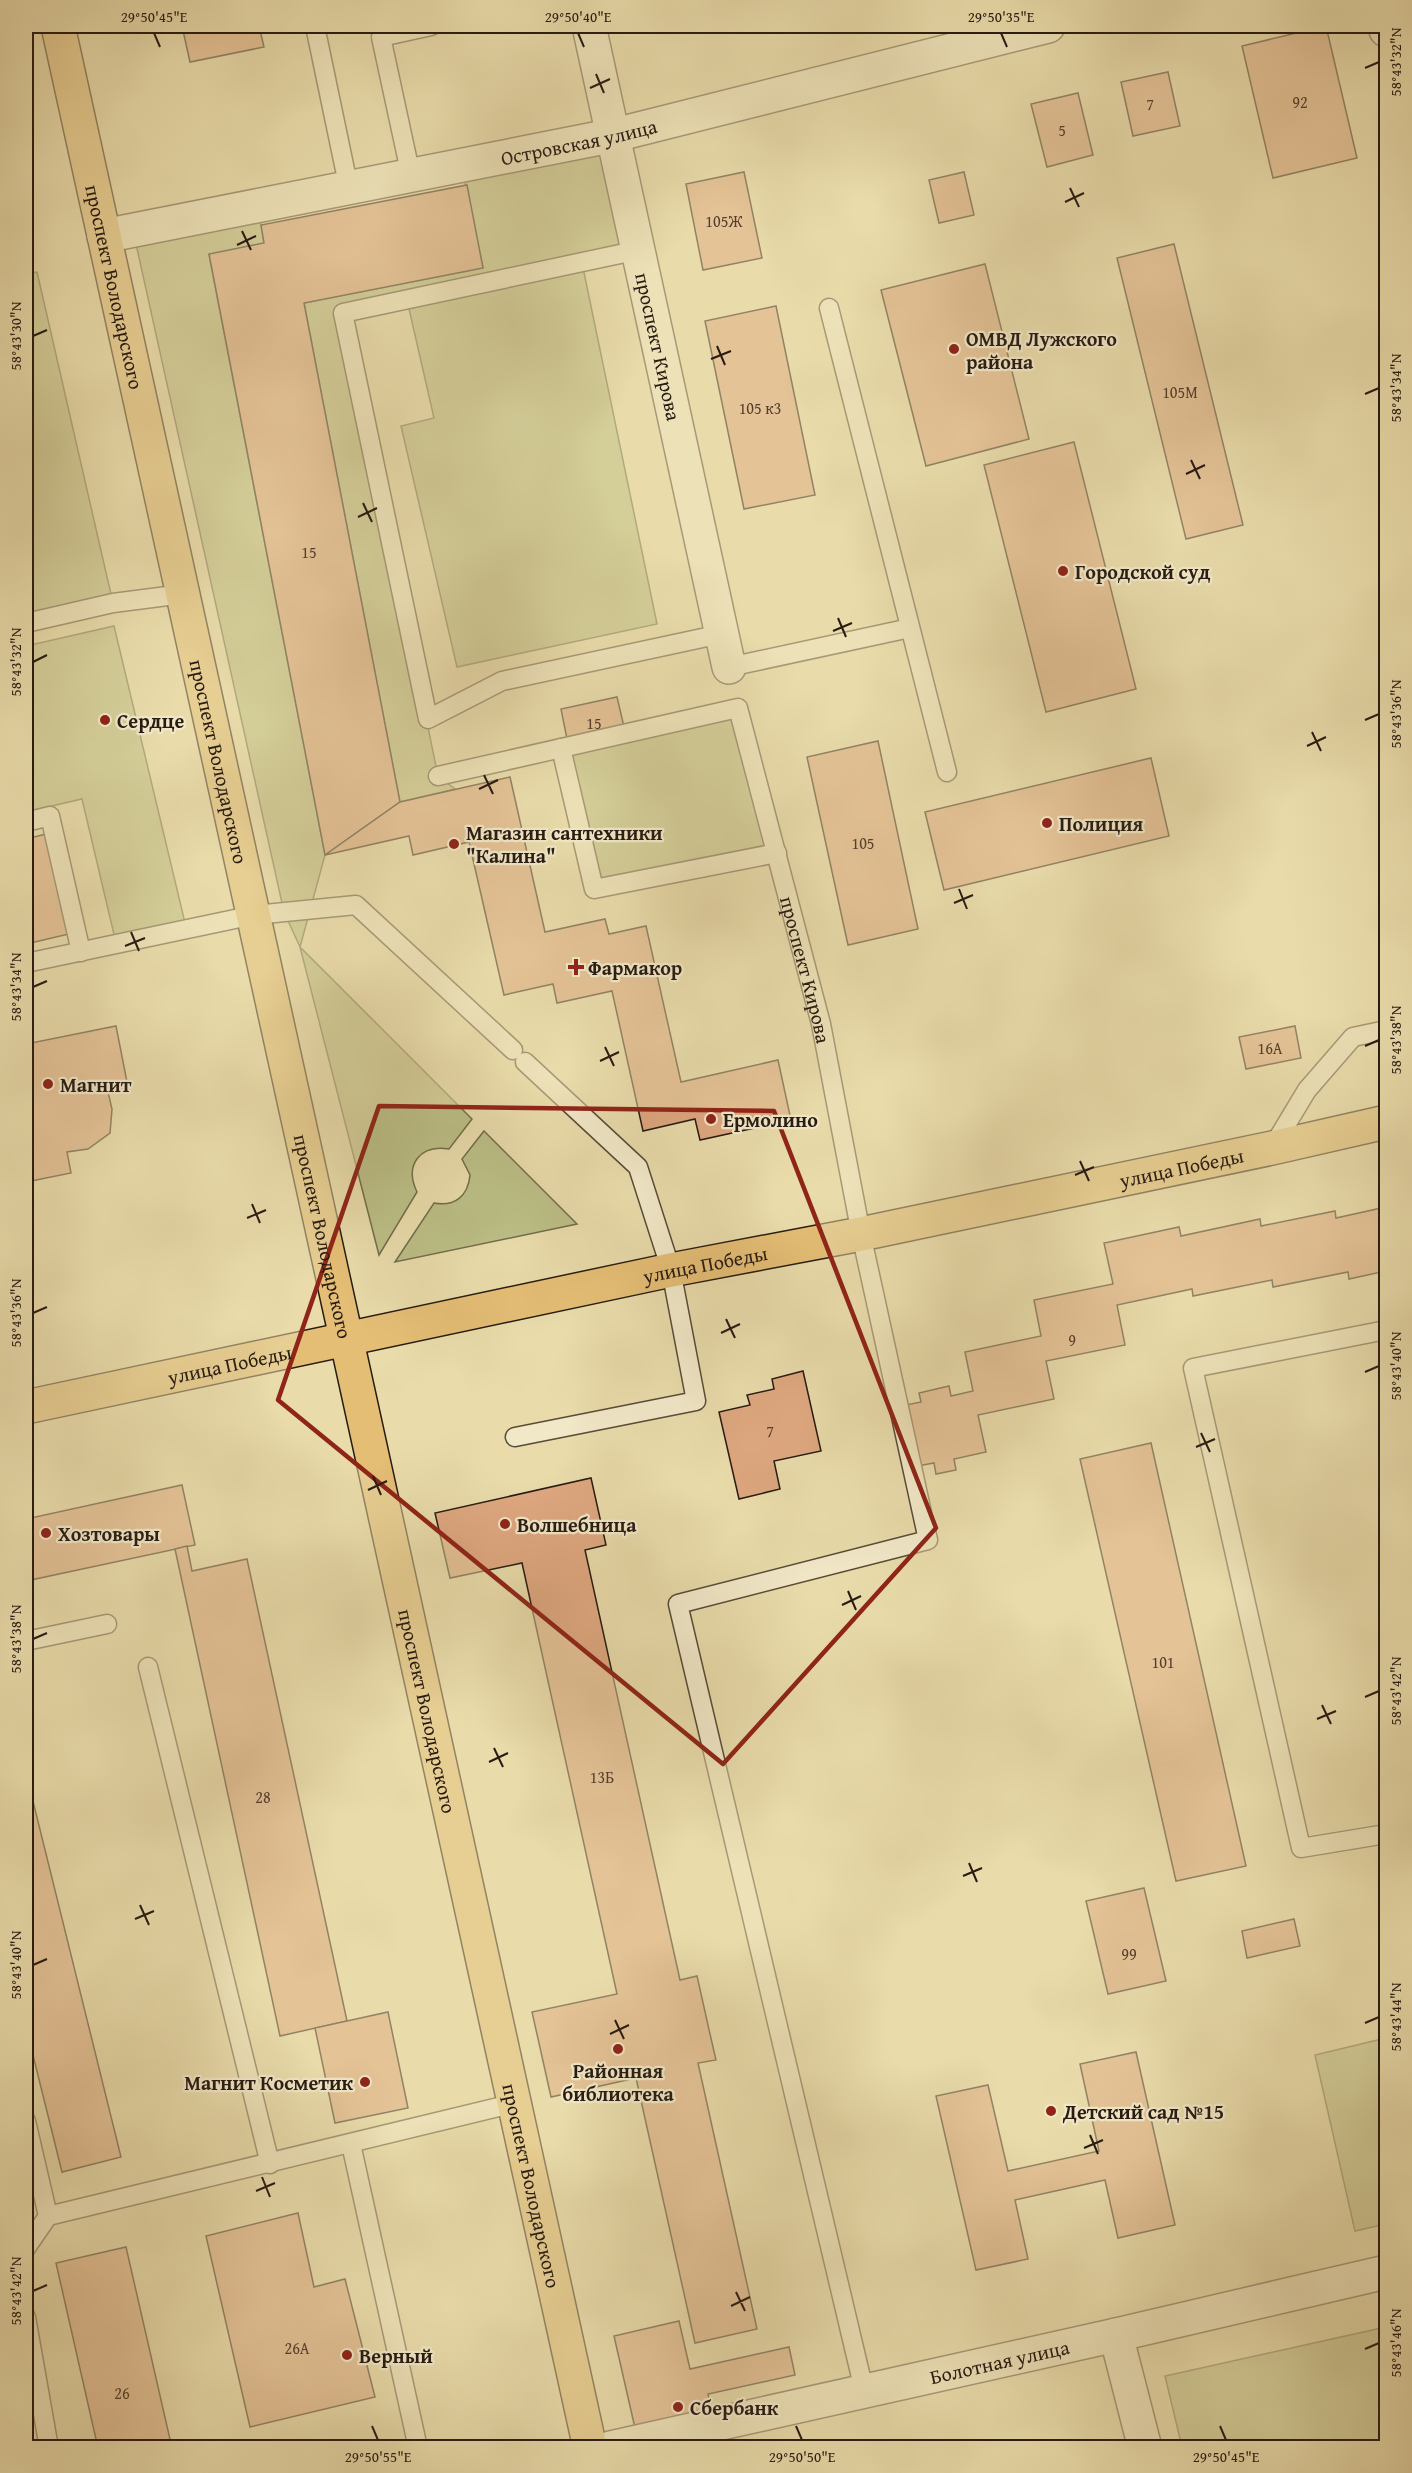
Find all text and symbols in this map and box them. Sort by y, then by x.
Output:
text: 29°50'45"E [121,6,188,27]
text: 29°50'40"E [545,6,612,27]
text: 29°50'35"E [968,6,1035,27]
text: 58°43'32"N [1385,27,1406,96]
house number: 92 [1292,90,1308,114]
house number: 7 [1146,92,1154,116]
street label: Островская улица [498,110,660,172]
house number: 5 [1058,118,1066,142]
street label: проспект Володарского [79,182,152,392]
house number: 105Ж [705,209,743,233]
street label: проспект Кирова [629,270,689,424]
text: 58°43'30"N [5,301,26,370]
place label: ОМВД Лужского района [966,324,1117,376]
marker: ОМВД Лужского района [947,342,961,356]
text: 58°43'34"N [1385,353,1406,422]
house number: 105М [1162,380,1198,404]
house number: 105 к3 [739,396,781,420]
house number: 15 [301,540,317,564]
place label: Городской суд [1075,557,1211,586]
marker: Городской суд [1056,564,1070,578]
text: 58°43'32"N [5,627,26,696]
street label: проспект Володарского [183,656,256,866]
text: 58°43'36"N [1385,679,1406,748]
place label: Сердце [117,706,184,735]
house number: 15 [586,711,602,735]
marker: Сердце [98,713,112,727]
place label: Полиция [1059,809,1144,838]
marker: Полиция [1040,816,1054,830]
place label: Магазин сантехники "Калина" [466,818,663,870]
house number: 105 [851,831,875,855]
marker: Магазин сантехники "Калина" [447,837,461,851]
street label: проспект Кирова [773,893,839,1046]
text: 58°43'34"N [5,952,26,1021]
place label: Фармакор [588,953,682,982]
marker: Фармакор [569,960,583,974]
text: 58°43'38"N [1385,1005,1406,1074]
house number: 16А [1257,1036,1283,1060]
place label: Магнит [60,1070,132,1099]
marker: Магнит [41,1077,55,1091]
place label: Ермолино [723,1105,818,1134]
marker: Ермолино [704,1112,718,1126]
street label: проспект Володарского [287,1131,360,1341]
street label: улица Победы [1116,1140,1246,1194]
street label: улица Победы [639,1238,770,1290]
text: 58°43'36"N [5,1278,26,1347]
house number: 9 [1068,1328,1076,1352]
text: 58°43'40"N [1385,1331,1406,1400]
street label: улица Победы [164,1337,294,1391]
house number: 7 [766,1419,774,1443]
place label: Волшебница [517,1510,637,1539]
marker: Волшебница [498,1517,512,1531]
place label: Хозтовары [58,1519,160,1548]
marker: Хозтовары [39,1526,53,1540]
text: 58°43'38"N [5,1604,26,1673]
street label: проспект Володарского [392,1606,465,1816]
house number: 101 [1151,1650,1175,1674]
text: 58°43'42"N [1385,1656,1406,1725]
house number: 13Б [590,1765,614,1789]
house number: 28 [255,1785,271,1809]
text: 58°43'40"N [5,1930,26,1999]
house number: 99 [1121,1942,1137,1966]
text: 58°43'44"N [1385,1982,1406,2051]
marker: Районная библиотека [611,2042,625,2056]
place label: Районная библиотека [562,2056,674,2108]
place label: Магнит Косметик [184,2068,354,2097]
marker: Магнит Косметик [358,2075,372,2089]
street label: проспект Володарского [496,2081,569,2291]
place label: Детский сад №15 [1062,2097,1224,2126]
marker: Детский сад №15 [1044,2104,1058,2118]
text: 58°43'42"N [5,2256,26,2325]
text: 58°43'46"N [1385,2308,1406,2377]
street label: Болотная улица [927,2331,1072,2391]
house number: 26А [284,2336,310,2360]
place label: Верный [359,2341,433,2370]
marker: Верный [340,2348,354,2362]
house number: 26 [114,2381,130,2405]
place label: Сбербанк [690,2393,779,2422]
marker: Сбербанк [671,2400,685,2414]
text: 29°50'55"E [345,2446,412,2467]
text: 29°50'50"E [769,2446,836,2467]
text: 29°50'45"E [1193,2446,1260,2467]

